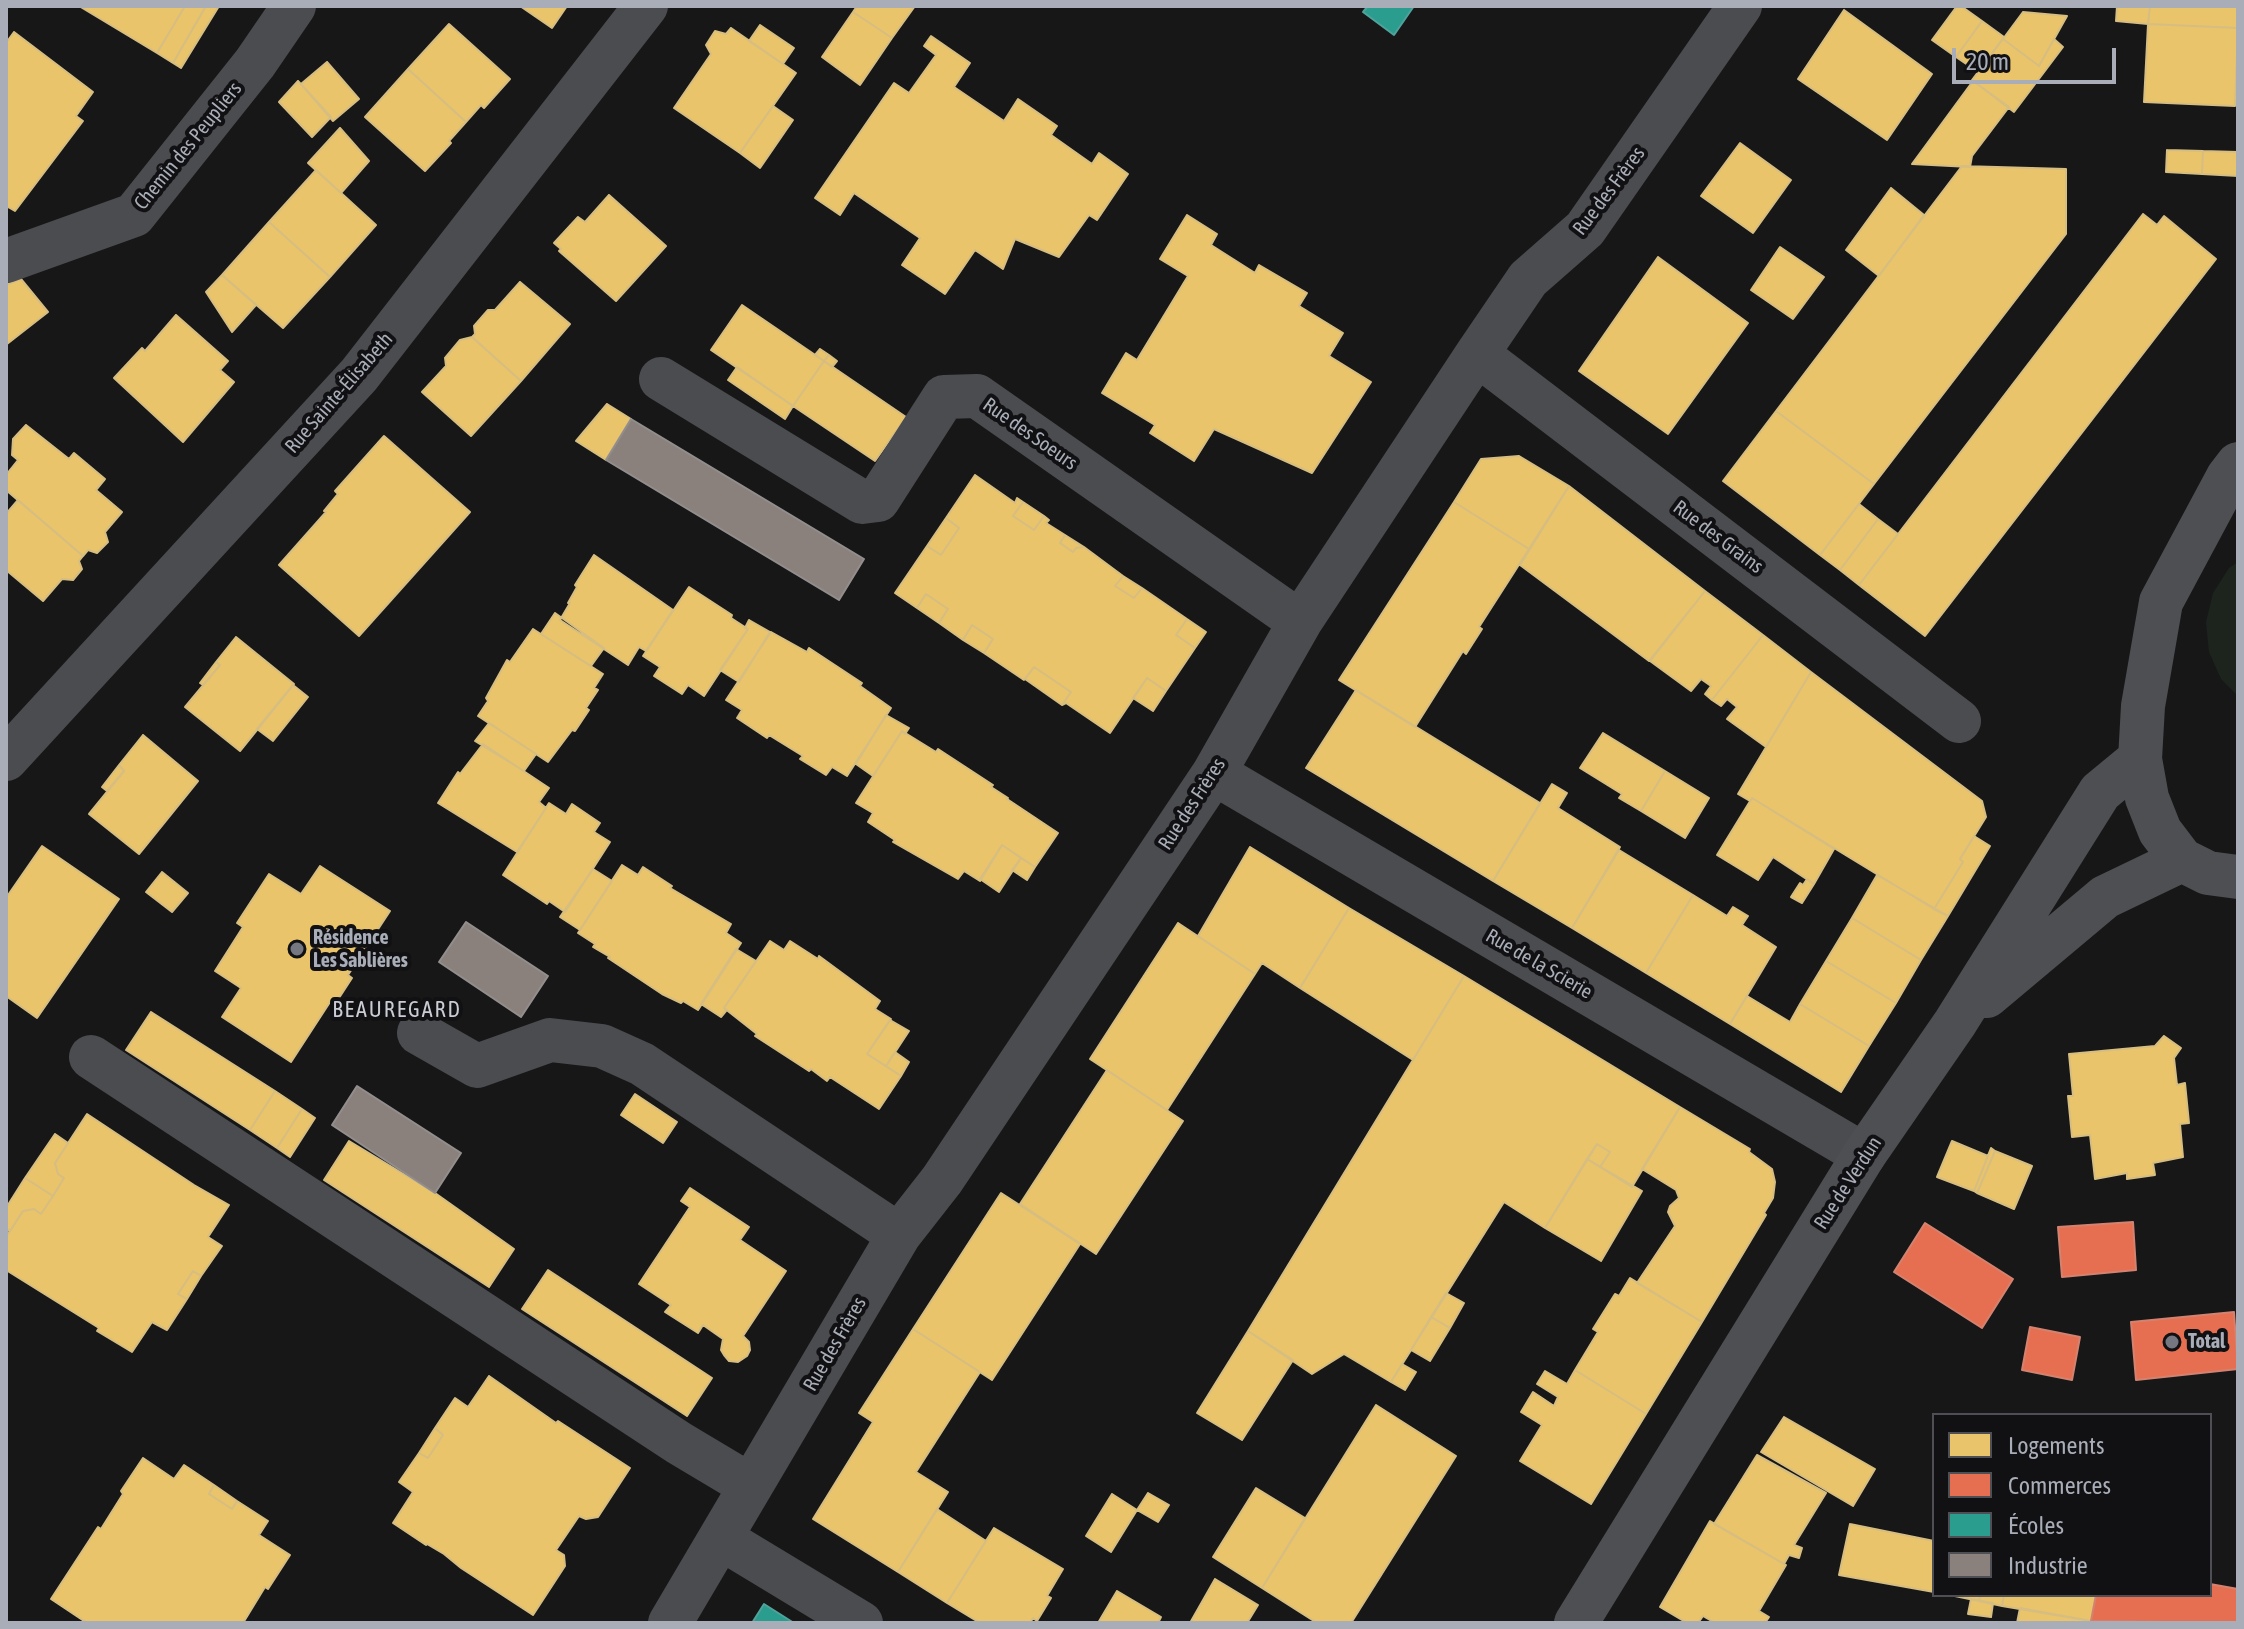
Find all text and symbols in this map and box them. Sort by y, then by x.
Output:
scale bar [1956,32,2120,82]
text: 20 m [1966,48,2009,75]
street label: Chemin des Peupliers [129,77,247,215]
street label: Rue des Frères [1568,142,1650,240]
street label: Rue Sainte-Élisabeth [280,328,398,458]
street label: Rue des Soeurs [978,393,1082,475]
street label: Rue des Grains [1668,495,1768,579]
street label: Rue des Frères [1153,754,1231,854]
street label: Rue de la Scierie [1481,924,1597,1004]
place label: Résidence Les Sablières [313,926,408,973]
marker: Résidence Les Sablières [288,940,306,958]
district label: BEAUREGARD [332,997,462,1023]
street label: Rue de Verdun [1809,1132,1887,1234]
street label: Rue des Frères [798,1293,872,1395]
place label: Total [2188,1330,2225,1354]
marker: Total [2163,1333,2181,1351]
legend [1932,1413,2212,1597]
text: Logements [2008,1432,2105,1459]
text: Commerces [2008,1472,2111,1499]
text: Écoles [2008,1512,2064,1539]
text: Industrie [2008,1552,2088,1579]

